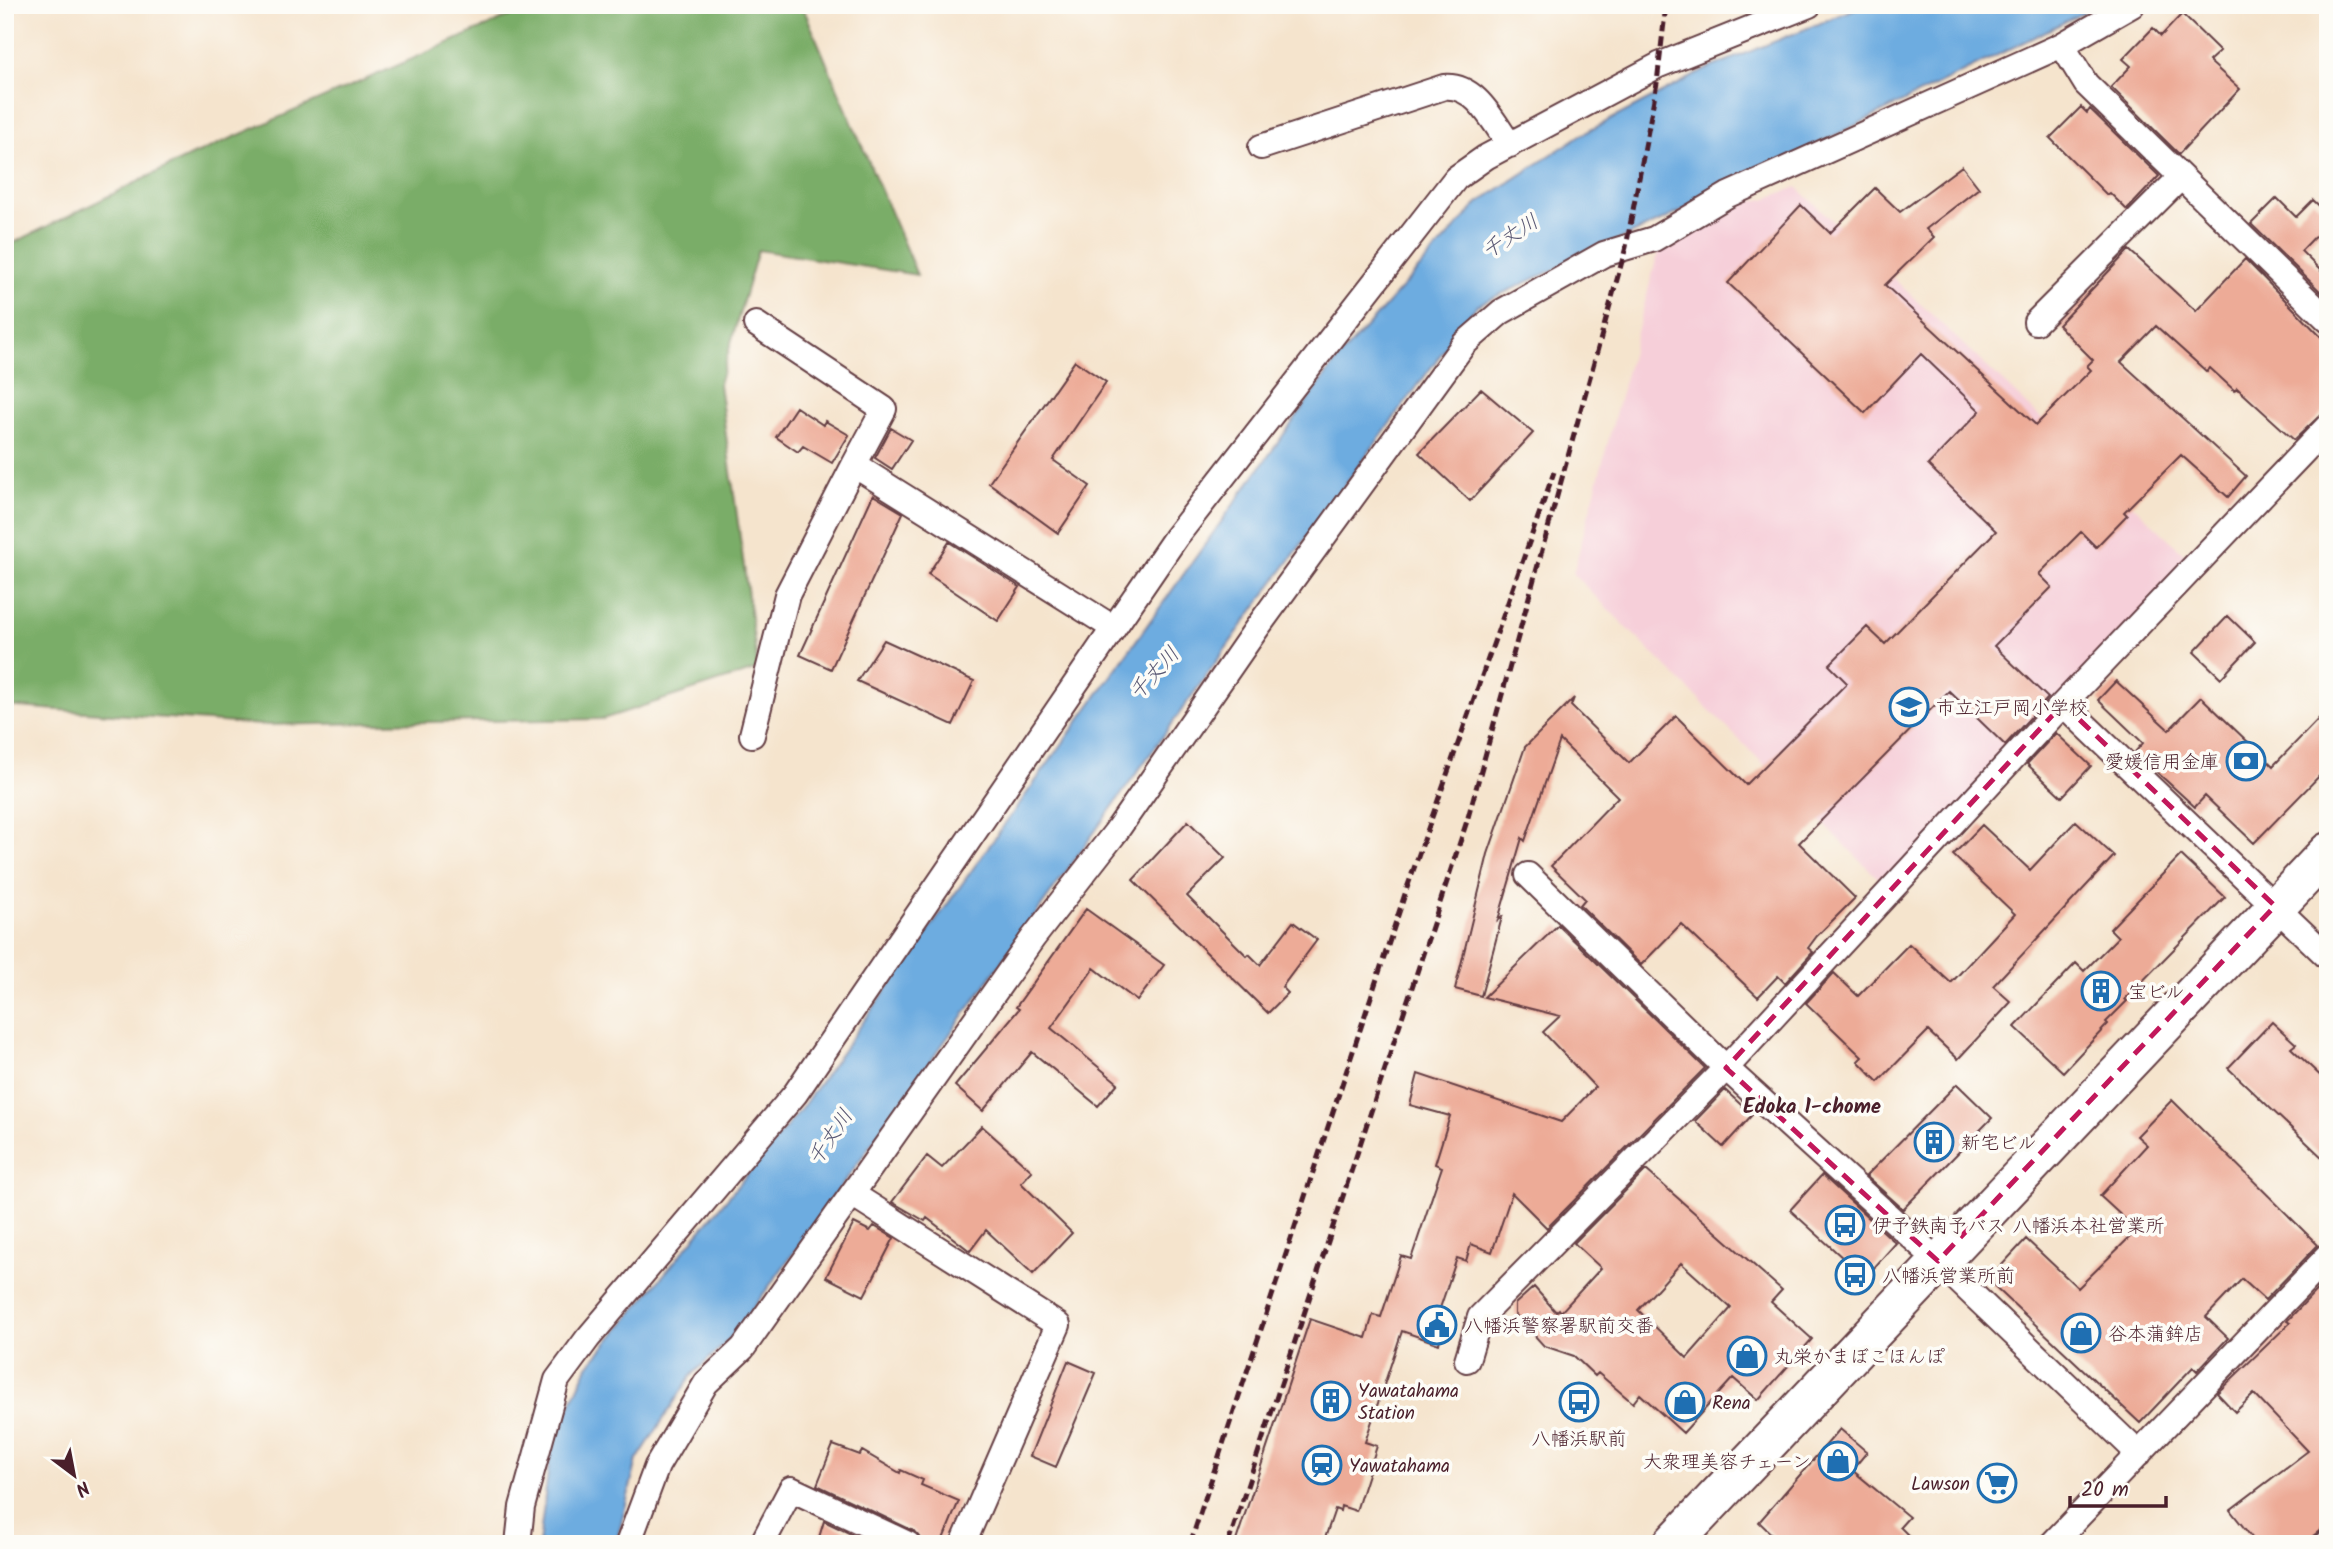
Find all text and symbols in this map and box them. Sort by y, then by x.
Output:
water label: 千丈川 [1475,206,1546,268]
water label: 千丈川 [1122,640,1188,708]
school or university icon: 市立江戸岡小学校 [1888,686,1930,728]
place label: 市立江戸岡小学校 [1936,694,2088,724]
bank icon: 愛媛信用金庫 [2225,740,2267,782]
place label: 愛媛信用金庫 [2105,748,2219,778]
building icon: 宝ビル [2080,970,2122,1012]
place label: 宝ビル [2128,978,2185,1008]
district label: Edoka 1-chome [1743,1091,1881,1124]
water label: 千丈川 [800,1102,863,1173]
building icon: 新宅ビル [1913,1121,1955,1163]
place label: 新宅ビル [1961,1129,2037,1159]
bus stop icon: 伊予鉄南予バス 八幡浜本社営業所 [1824,1204,1866,1246]
place label: 伊予鉄南予バス 八幡浜本社営業所 [1872,1212,2165,1242]
bus stop icon: 八幡浜営業所前 [1834,1254,1876,1296]
place label: 八幡浜営業所前 [1882,1262,2015,1292]
public building icon: 八幡浜警察署駅前交番 [1416,1304,1458,1346]
place label: 八幡浜警察署駅前交番 [1464,1312,1654,1342]
shop icon: 谷本蒲鉾店 [2060,1312,2102,1354]
place label: 谷本蒲鉾店 [2108,1320,2203,1350]
shop icon: 丸栄かまぼこほんぽ [1726,1335,1768,1377]
place label: 丸栄かまぼこほんぽ [1774,1343,1945,1373]
place label: Yawatahama Station [1358,1377,1459,1429]
building icon: Yawatahama Station [1310,1380,1352,1422]
bus stop icon: 八幡浜駅前 [1558,1381,1600,1423]
shop icon: Rena [1664,1381,1706,1423]
place label: Rena [1712,1389,1751,1419]
place label: 八幡浜駅前 [1531,1425,1627,1455]
north arrow [38,1440,108,1510]
shop icon: 大衆理美容チェーン [1817,1440,1859,1482]
station icon: Yawatahama [1301,1444,1343,1486]
place label: 大衆理美容チェーン [1643,1448,1811,1478]
place label: Yawatahama [1349,1452,1450,1482]
supermarket icon: Lawson [1976,1462,2018,1504]
scale bar [2070,1465,2167,1509]
place label: Lawson [1911,1470,1970,1500]
text: N [69,1472,95,1504]
text: 20 m [2081,1474,2129,1507]

